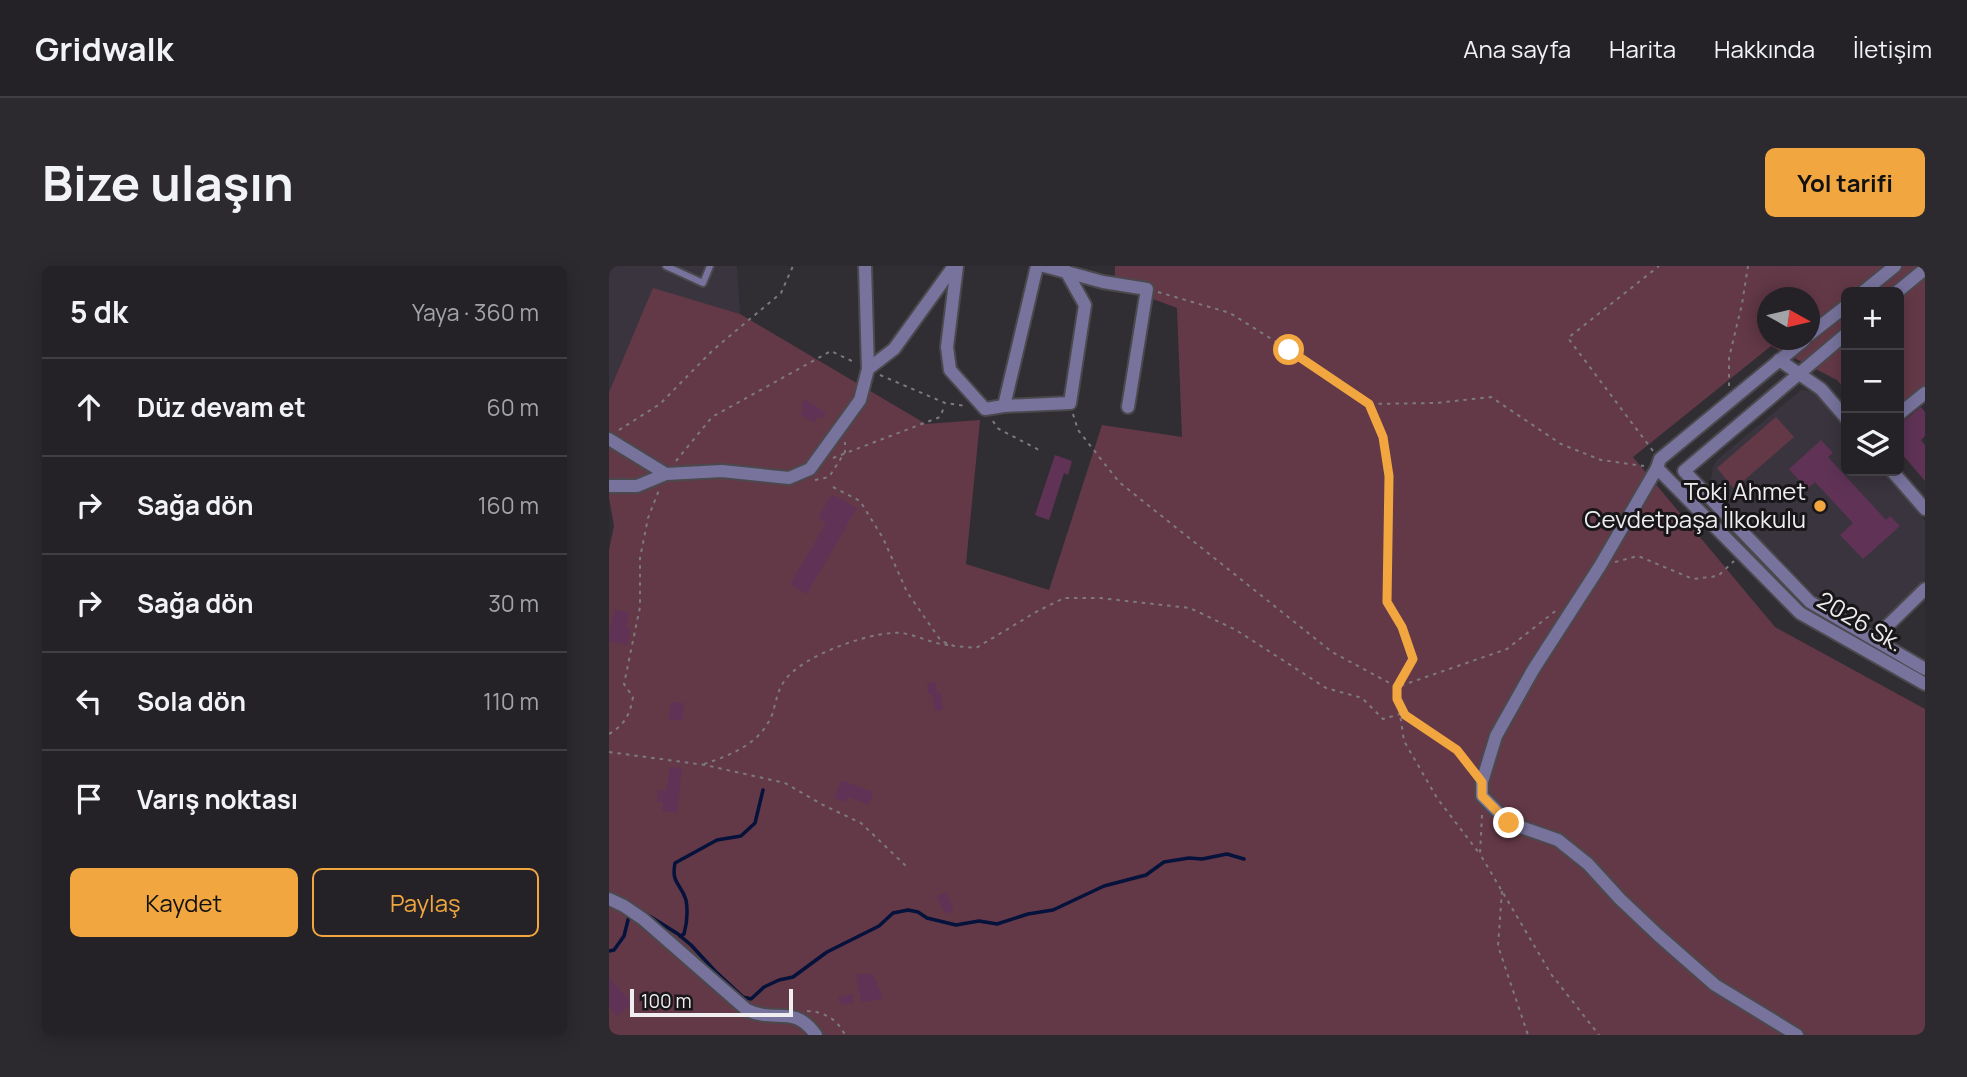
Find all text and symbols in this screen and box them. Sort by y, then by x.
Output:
text: Gridwalk [35,26,173,71]
text: Ana sayfa [1463,32,1571,65]
text: Harita [1609,32,1676,65]
text: Hakkında [1714,32,1815,65]
text: İletişim [1853,32,1932,65]
button: Yol tarifi [1765,148,1925,217]
text: Bize ulaşın [42,149,294,216]
north arrow [1757,287,1820,350]
map controls [1841,287,1904,476]
button: + [1841,287,1904,350]
text: 5 dk [70,291,128,332]
text: Yaya · 360 m [412,296,539,328]
route start [1273,334,1304,365]
button: − [1841,350,1904,413]
icon: ahead [70,388,108,426]
text: Düz devam et [137,389,306,425]
text: 60 m [487,391,539,423]
button: layers [1841,413,1904,476]
place label: Toki Ahmet Cevdetpaşa İlkokulu [1584,474,1806,535]
icon: right [70,486,108,524]
text: Sağa dön [137,487,254,523]
text: 160 m [478,489,539,521]
marker: Toki Ahmet Cevdetpaşa İlkokulu [1812,498,1828,514]
street label: 2026 Sk. [1812,583,1910,659]
icon: right [70,584,108,622]
text: Sağa dön [137,585,254,621]
text: 30 m [488,587,539,619]
icon: left [70,682,108,720]
text: Sola dön [137,683,246,719]
text: 110 m [483,685,539,717]
icon: arrive [70,780,108,818]
text: Varış noktası [137,781,298,817]
route end [1493,807,1524,838]
button: Kaydet [70,868,298,937]
button: Paylaş [312,868,539,937]
scale bar [630,986,793,1018]
text: 100 m [641,988,692,1014]

